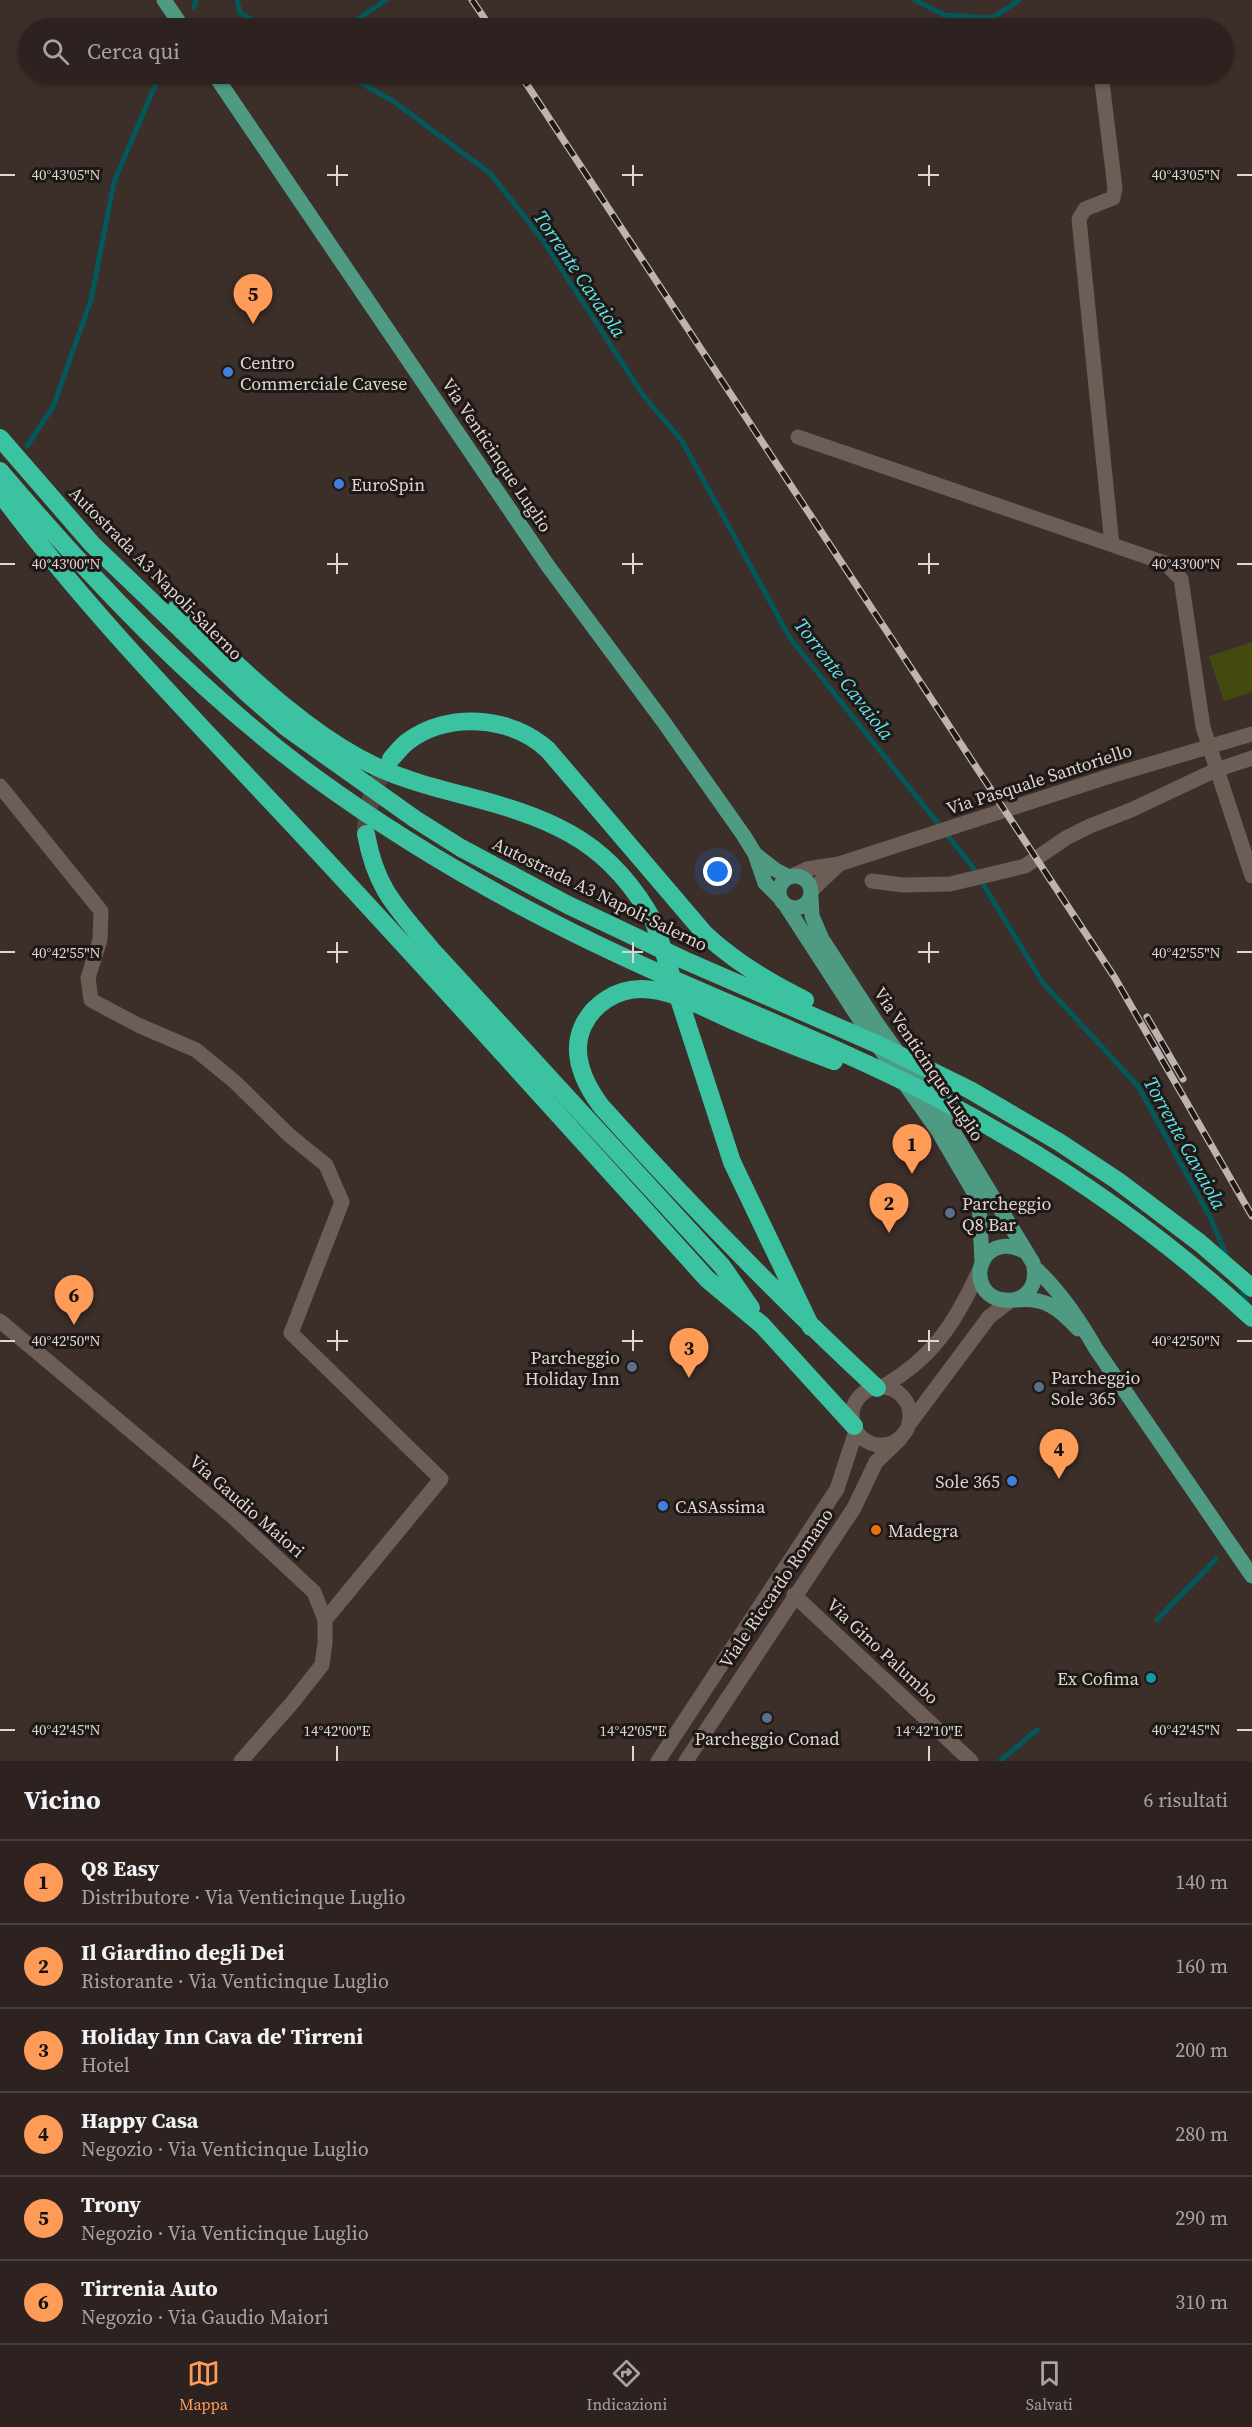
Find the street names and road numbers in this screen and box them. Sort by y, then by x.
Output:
street label: Via Venticinque Luglio [436,373,558,537]
street label: Autostrada A3 Napoli-Salerno [64,481,248,665]
street label: Via Pasquale Santoriello [943,737,1135,821]
street label: Autostrada A3 Napoli-Salerno [488,831,712,957]
street label: Via Venticinque Luglio [868,982,990,1146]
street label: Via Gaudio Maiori [184,1449,310,1563]
street label: Viale Riccardo Romano [713,1503,839,1673]
street label: Via Gino Palumbo [821,1592,945,1710]

